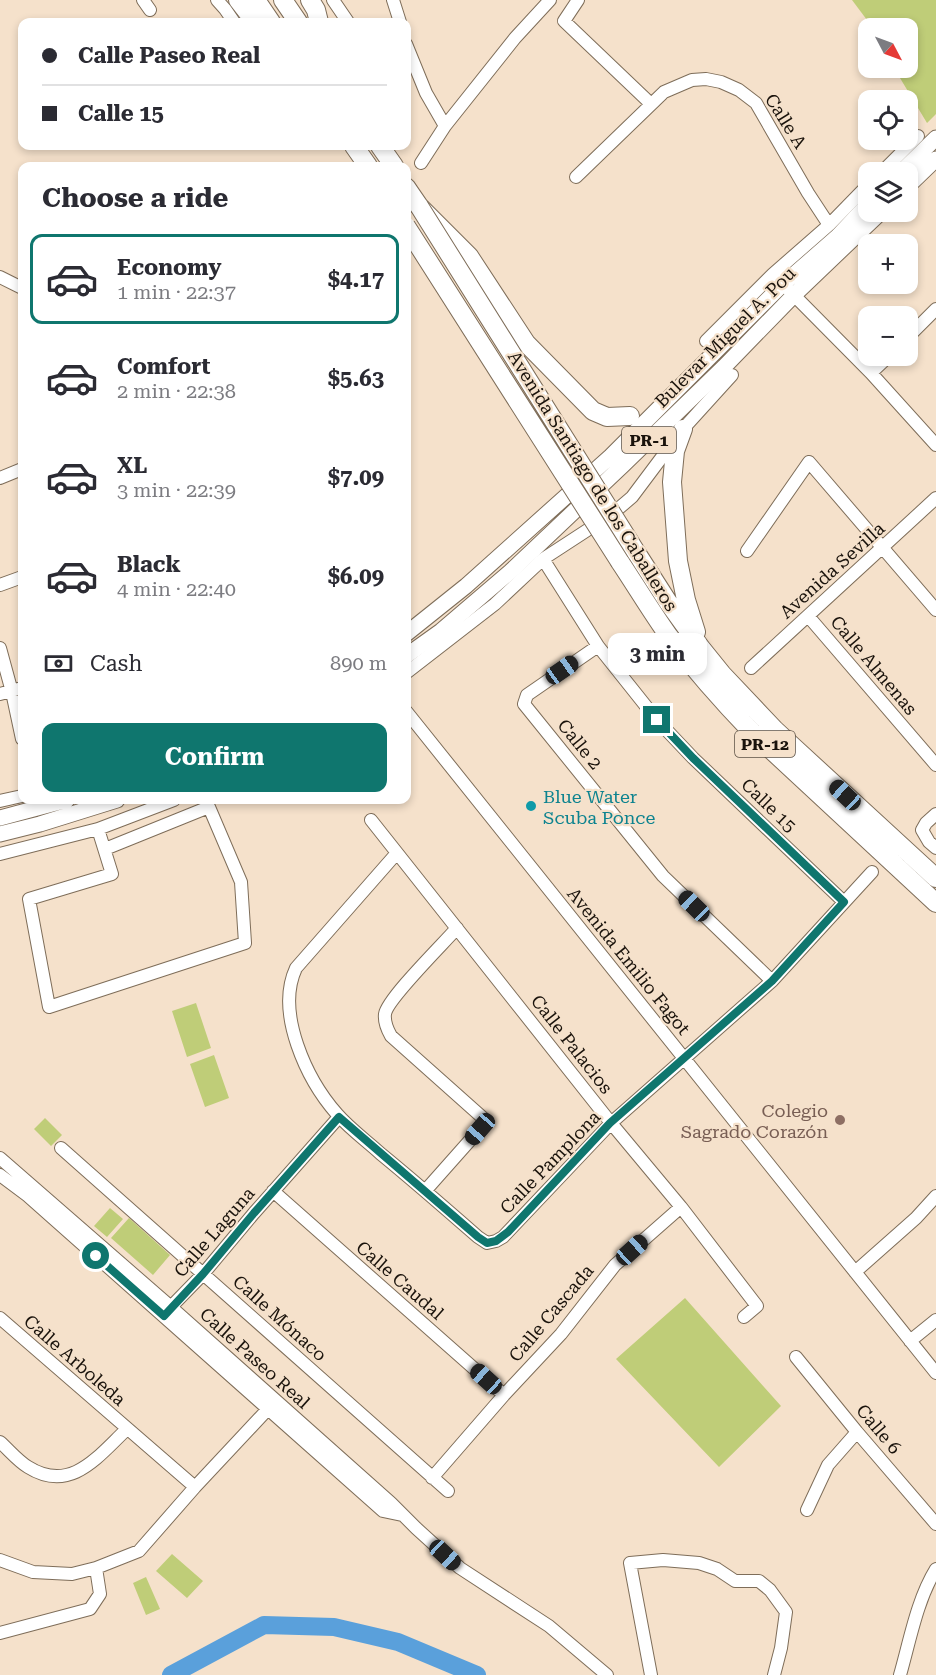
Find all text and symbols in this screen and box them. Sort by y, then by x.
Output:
north arrow [858,18,918,78]
map controls [858,18,918,366]
text: Calle Paseo Real [78,43,260,68]
street label: Calle A [761,90,811,153]
button: locate [858,90,918,150]
text: Calle 15 [78,101,164,126]
button: layers [858,162,918,222]
text: Choose a ride [42,182,228,214]
button: + [858,234,918,294]
icon: car [45,252,99,306]
text: Economy [117,255,221,280]
street label: Bulevar Miguel A. Pou [650,262,800,412]
text: $4.17 [328,267,384,292]
text: 1 min · 22:37 [117,280,236,304]
button: − [858,306,918,366]
street label: Avenida Santiago de los Caballeros [504,347,682,615]
icon: car [45,351,99,405]
text: Comfort [117,354,210,379]
text: $5.63 [328,366,384,391]
text: 2 min · 22:38 [117,379,236,403]
road number: PR-1 [622,427,676,453]
icon: car [45,450,99,504]
text: XL [117,453,147,478]
text: $7.09 [328,465,384,490]
text: 3 min · 22:39 [117,478,236,502]
street label: Avenida Sevilla [775,517,889,622]
icon: car [45,549,99,603]
text: Black [117,552,181,577]
text: $6.09 [328,564,384,589]
text: 4 min · 22:40 [117,577,236,601]
street label: Calle Almenas [826,611,922,719]
callout: 3 min [608,633,706,675]
text: 3 min [630,642,685,666]
icon: cash [42,647,75,680]
text: Cash [90,651,142,676]
text: 890 m [330,651,387,675]
car [542,652,582,688]
route end [643,706,670,733]
street label: Calle 2 [553,715,607,773]
button: Confirm [42,723,387,792]
road number: PR-12 [735,731,795,757]
street label: Calle 15 [737,774,801,836]
car [826,776,864,814]
place label: Blue Water Scuba Ponce [543,786,655,828]
marker: Blue Water Scuba Ponce [524,799,538,813]
street label: Avenida Emilio Fagot [563,883,695,1039]
car [675,887,713,925]
street label: Calle Palacios [527,990,617,1098]
place label: Colegio Sagrado Corazón [681,1100,828,1142]
street label: Calle Pamplona [495,1106,605,1218]
car [461,1110,499,1148]
marker: Colegio Sagrado Corazón [833,1113,847,1127]
street label: Calle Laguna [169,1183,259,1281]
car [613,1231,651,1269]
street label: Calle Caudal [352,1236,448,1324]
route start [82,1242,109,1269]
street label: Calle Cascada [504,1260,598,1366]
street label: Calle Mónaco [229,1271,331,1365]
street label: Calle Paseo Real [196,1303,315,1413]
street label: Calle Arboleda [20,1310,130,1410]
car [467,1360,505,1398]
street label: Calle 6 [852,1400,906,1458]
car [426,1536,464,1574]

